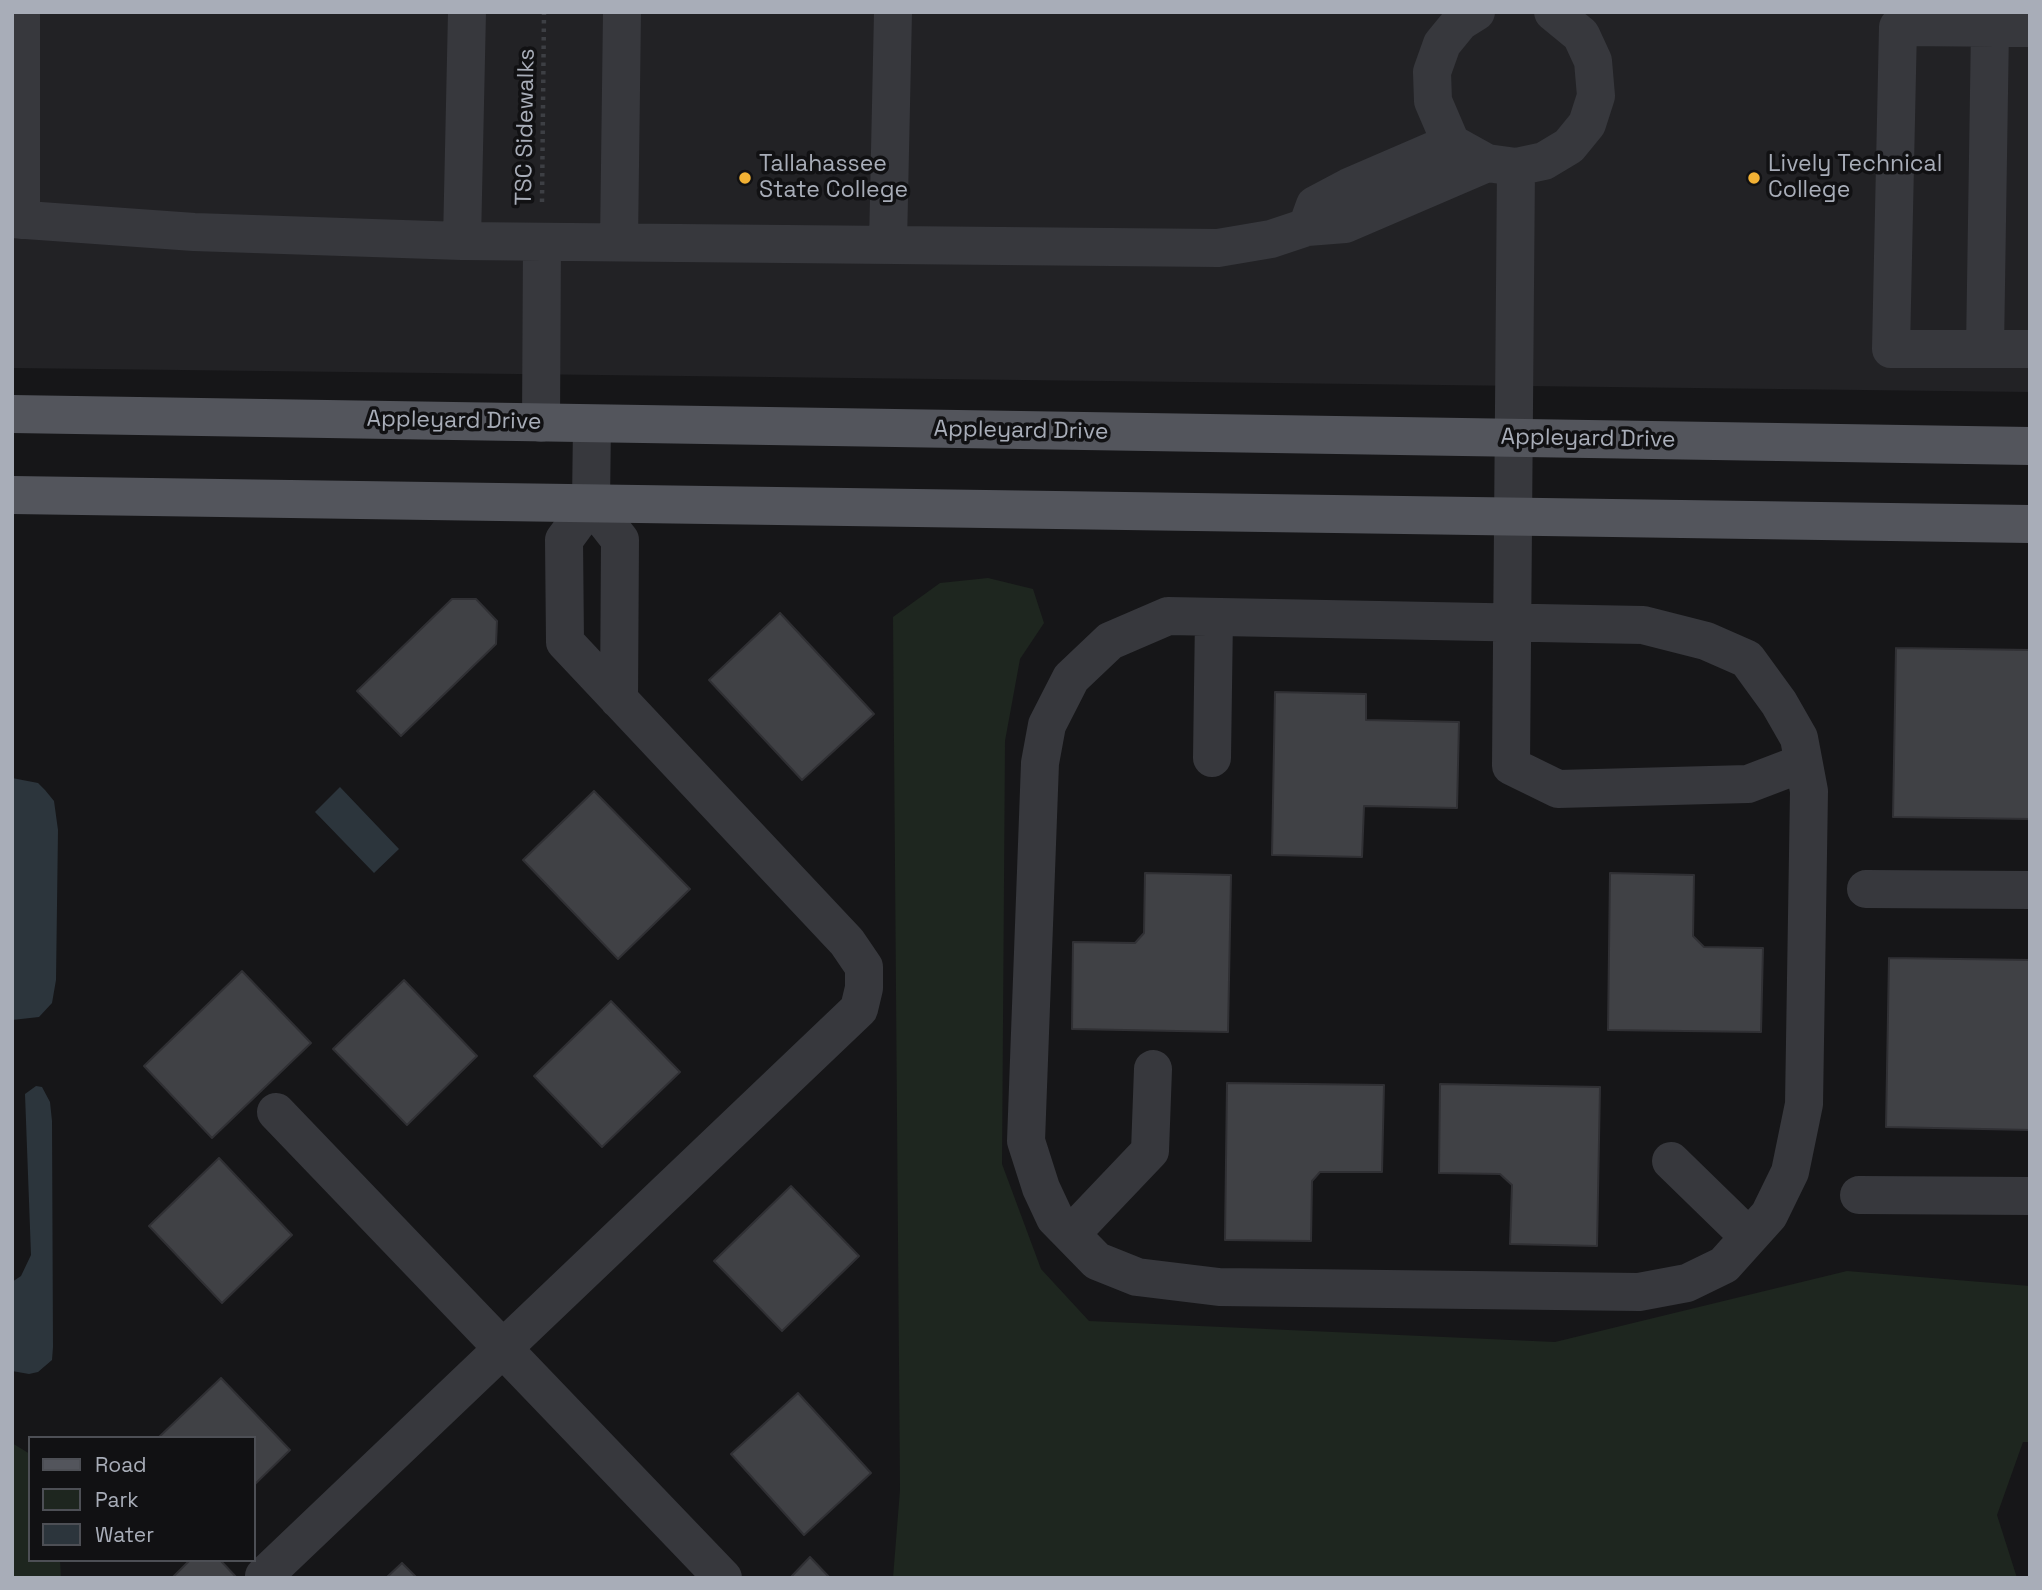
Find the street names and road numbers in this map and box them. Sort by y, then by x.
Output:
street label: TSC Sidewalks [511,48,541,206]
street label: Appleyard Drive [366,406,542,436]
street label: Appleyard Drive [933,416,1109,446]
street label: Appleyard Drive [1500,424,1676,454]

